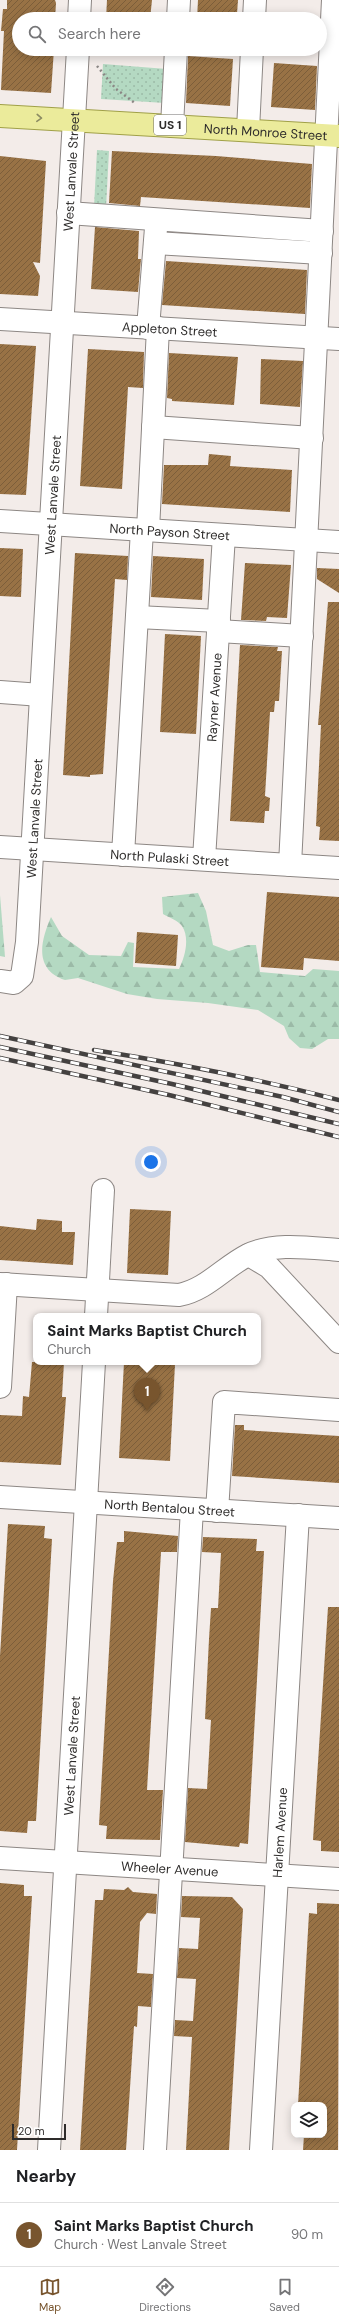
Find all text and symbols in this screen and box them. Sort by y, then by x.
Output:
search box [12,12,327,56]
icon: search [26,23,48,45]
text: Search here [58,24,141,44]
street label: West Lanvale Street [59,111,83,232]
one-way arrow [36,114,42,123]
road number: US 1 [154,115,186,135]
street label: North Monroe Street [203,120,328,144]
street label: Appleton Street [122,318,218,340]
street label: West Lanvale Street [41,435,64,555]
street label: North Payson Street [109,519,230,544]
street label: Rayner Avenue [203,652,225,742]
street label: West Lanvale Street [22,758,46,879]
street label: North Pulaski Street [110,845,230,870]
your location [141,1152,161,1172]
popup [33,1313,261,1365]
text: Saint Marks Baptist Church [47,1321,247,1341]
text: Church [47,1341,91,1358]
pin: 1 [134,1378,160,1411]
street label: North Bentalou Street [104,1495,236,1520]
street label: West Lanvale Street [60,1695,83,1816]
street label: Harlem Avenue [268,1787,291,1878]
street label: Wheeler Avenue [120,1857,219,1880]
map controls [291,2102,327,2138]
button: layers [291,2102,327,2138]
scale bar [12,2122,66,2141]
text: 20 m [18,2124,44,2138]
text: Nearby [16,2165,76,2187]
text: Saint Marks Baptist Church [54,2216,254,2236]
text: 1 [27,2226,31,2243]
text: 90 m [291,2226,323,2243]
text: Church · West Lanvale Street [54,2236,227,2253]
tab: Map [39,2276,61,2314]
tab: Directions [139,2276,191,2314]
tab: Saved [269,2276,300,2314]

